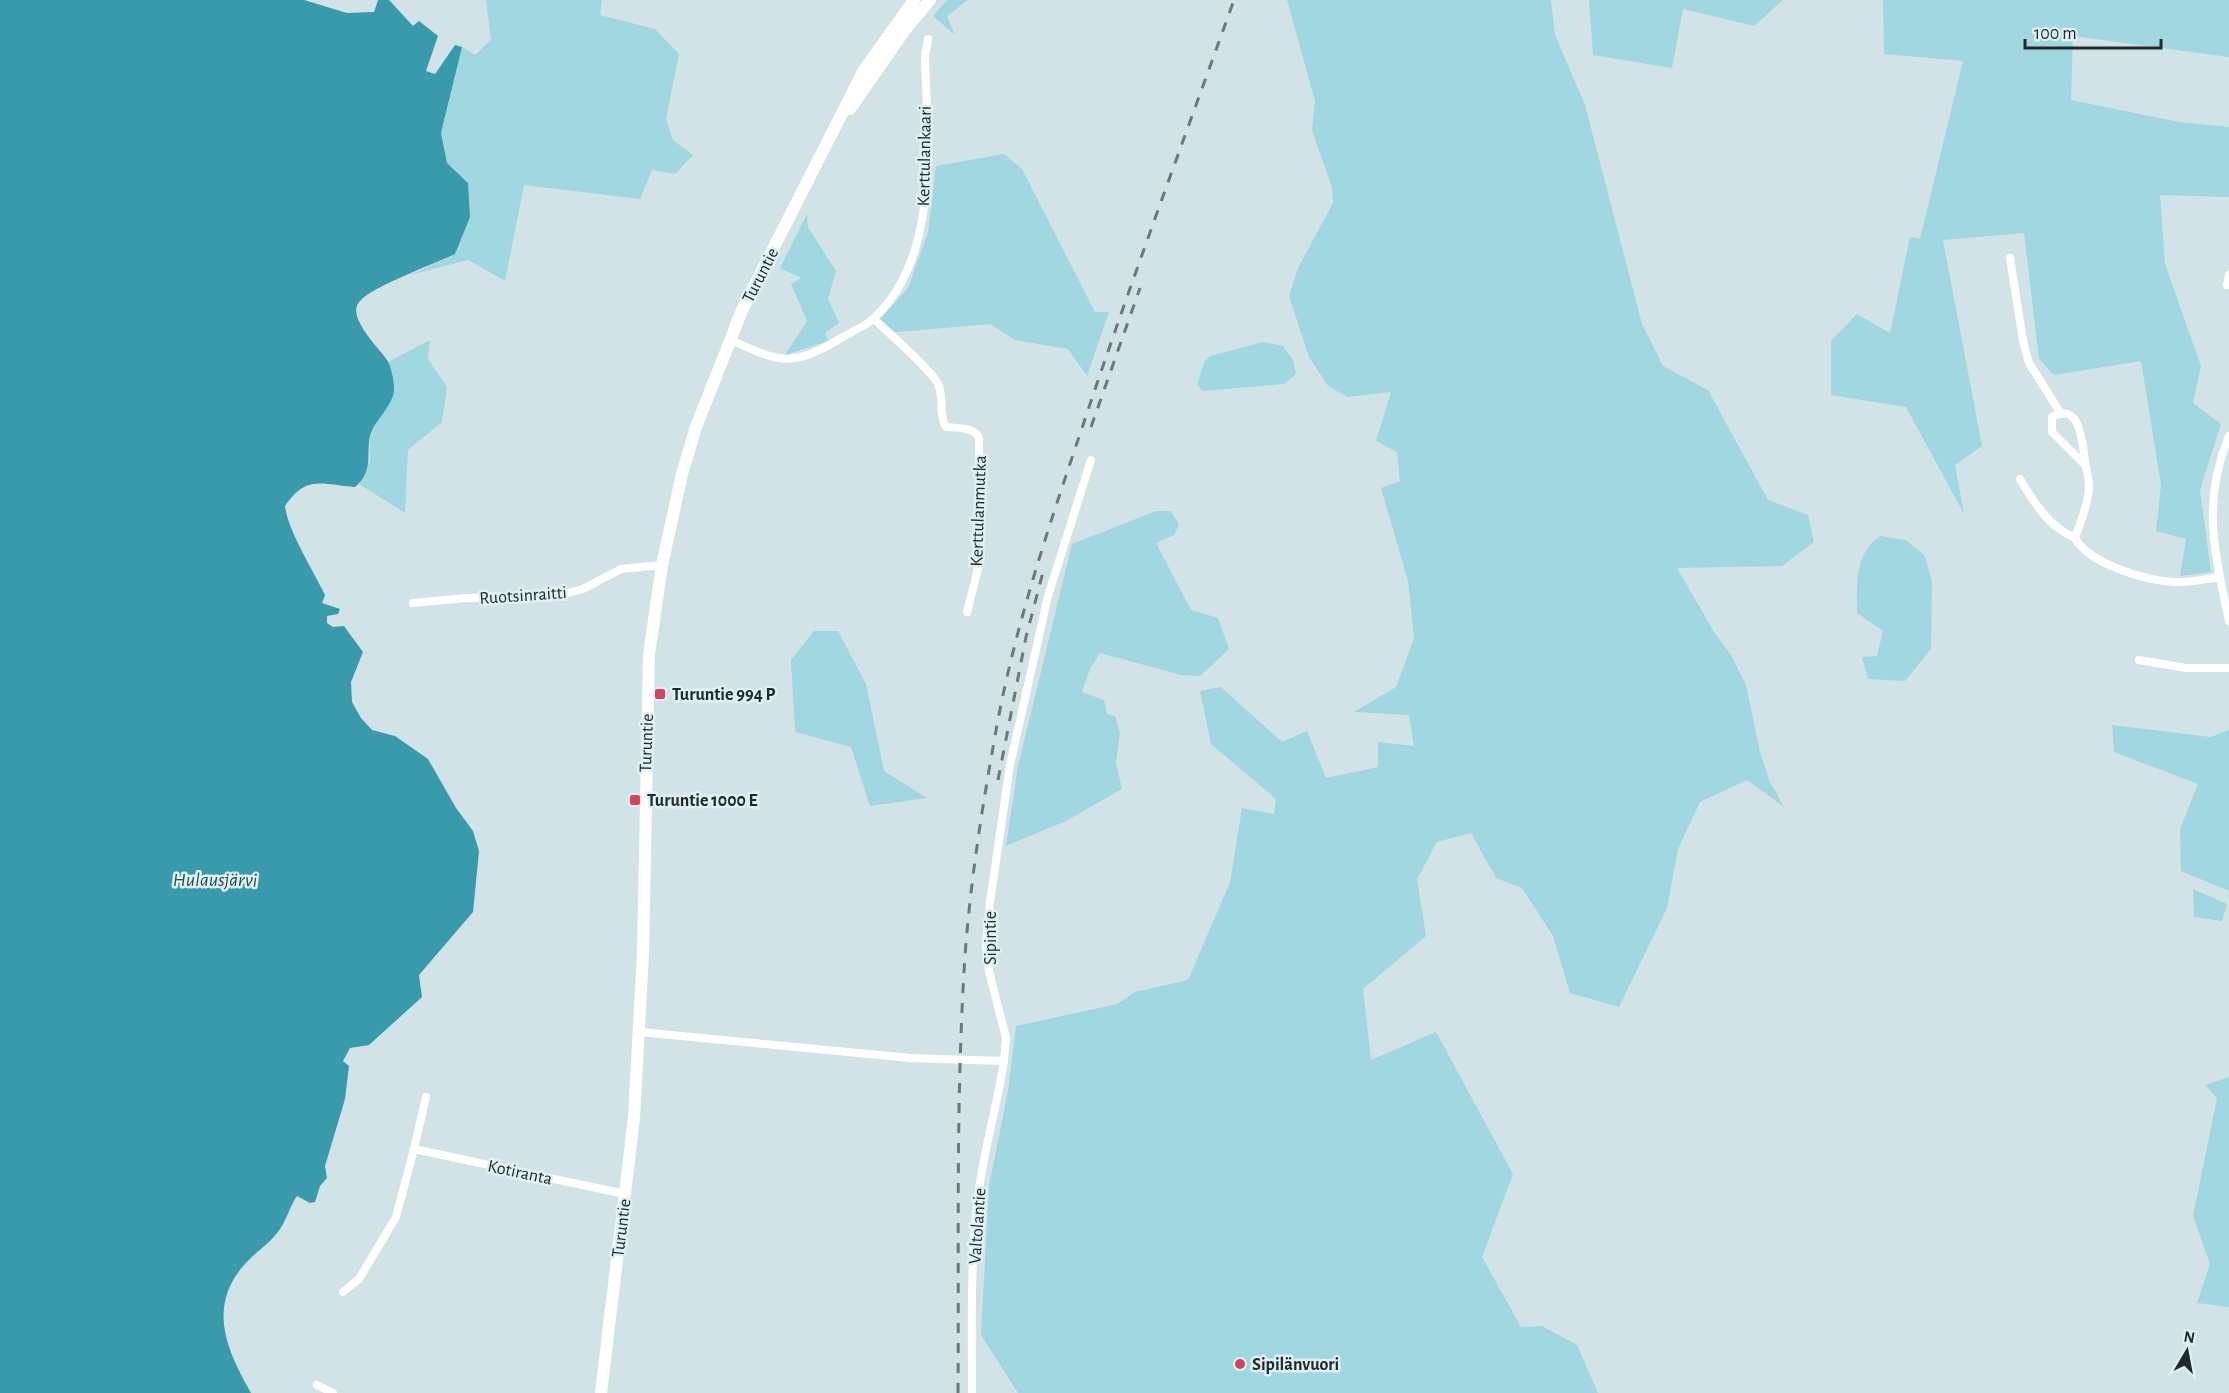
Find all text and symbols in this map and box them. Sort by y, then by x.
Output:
scale bar [2025,12,2162,50]
text: 100 m [2034,25,2077,43]
street label: Kerttulankaari [915,106,935,206]
street label: Turuntie [739,245,782,306]
street label: Kerttulanmutka [968,455,990,567]
street label: Ruotsinraitti [479,584,567,608]
place label: Turuntie 994 P [672,686,775,704]
marker: Turuntie 994 P [653,687,667,701]
street label: Turuntie [637,713,657,773]
place label: Turuntie 1000 E [647,792,758,810]
marker: Turuntie 1000 E [628,793,642,807]
water label: Hulausjärvi [173,870,257,890]
street label: Sipintie [982,911,1000,965]
street label: Kotiranta [486,1157,554,1189]
street label: Valtolantie [966,1187,990,1265]
street label: Turuntie [609,1198,635,1258]
north arrow [2157,1321,2217,1381]
text: N [2183,1328,2196,1346]
place label: Sipilänvuori [1252,1356,1339,1374]
marker: Sipilänvuori [1233,1357,1247,1371]

